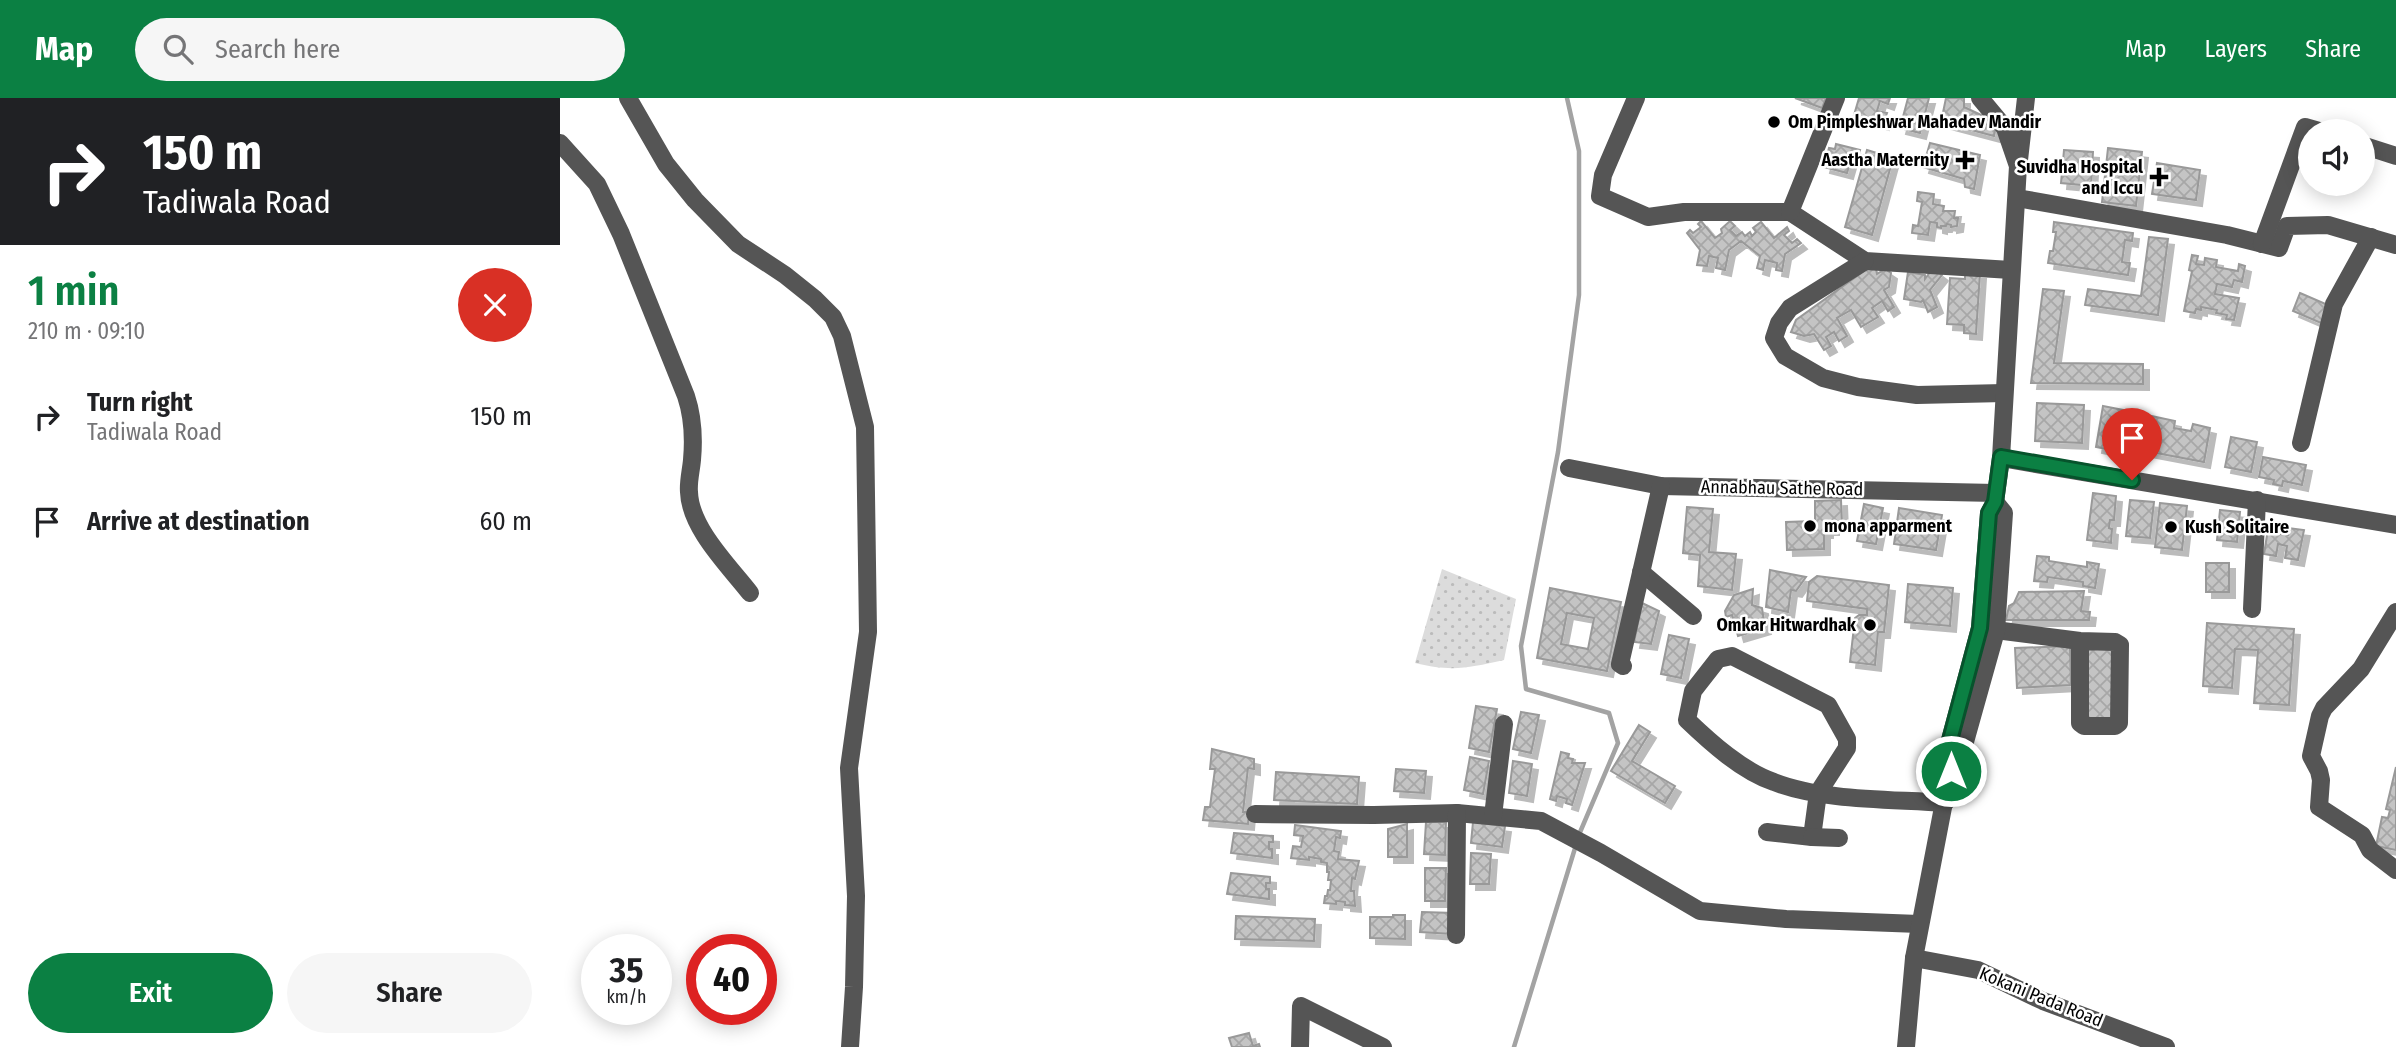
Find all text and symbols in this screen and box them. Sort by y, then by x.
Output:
search box [135,18,625,81]
text: Map [35,29,93,69]
icon: search [159,30,197,68]
text: Search here [215,34,340,65]
text: Map [2125,35,2167,63]
text: Layers [2205,35,2267,63]
text: Share [2305,35,2361,63]
place label: Om Pimpleshwar Mahadev Mandir [1788,111,2041,133]
marker: Om Pimpleshwar Mahadev Mandir [1766,114,1782,130]
map controls [2298,119,2375,196]
button: sound [2298,119,2375,196]
text: 150 m [143,123,262,182]
icon: right [28,126,119,217]
place label: Aastha Maternity [1820,149,1949,171]
marker: Aastha Maternity [1955,150,1975,170]
place label: Suvidha Hospital and Iccu [2017,156,2143,199]
marker: Suvidha Hospital and Iccu [2149,167,2169,187]
text: Tadiwala Road [143,183,331,221]
text: 1 min [28,266,119,316]
button: close [458,268,532,342]
text: 210 m · 09:10 [28,317,145,345]
text: Turn right [87,387,193,418]
icon: right [28,398,66,436]
text: 150 m [470,401,532,432]
pin [2102,408,2162,480]
text: Tadiwala Road [87,418,222,446]
icon: arrive [2113,419,2151,457]
street label: Annabhau Sathe Road [1701,476,1863,500]
icon: arrive [28,503,66,541]
text: Arrive at destination [87,506,310,537]
text: 60 m [479,506,532,537]
place label: mona apparment [1824,515,1953,537]
place label: Kush Solitaire [2185,516,2289,538]
marker: mona apparment [1802,518,1818,534]
marker: Kush Solitaire [2163,519,2179,535]
place label: Omkar Hitwardhak [1716,614,1857,636]
marker: Omkar Hitwardhak [1862,617,1878,633]
position arrow [1914,734,1988,808]
speed limit sign: 40 [686,934,777,1025]
text: 35 [610,949,643,991]
button: Exit [28,953,273,1033]
button: Share [287,953,532,1033]
street label: Kokani Pada Road [1976,962,2106,1032]
text: km/h [606,986,647,1008]

